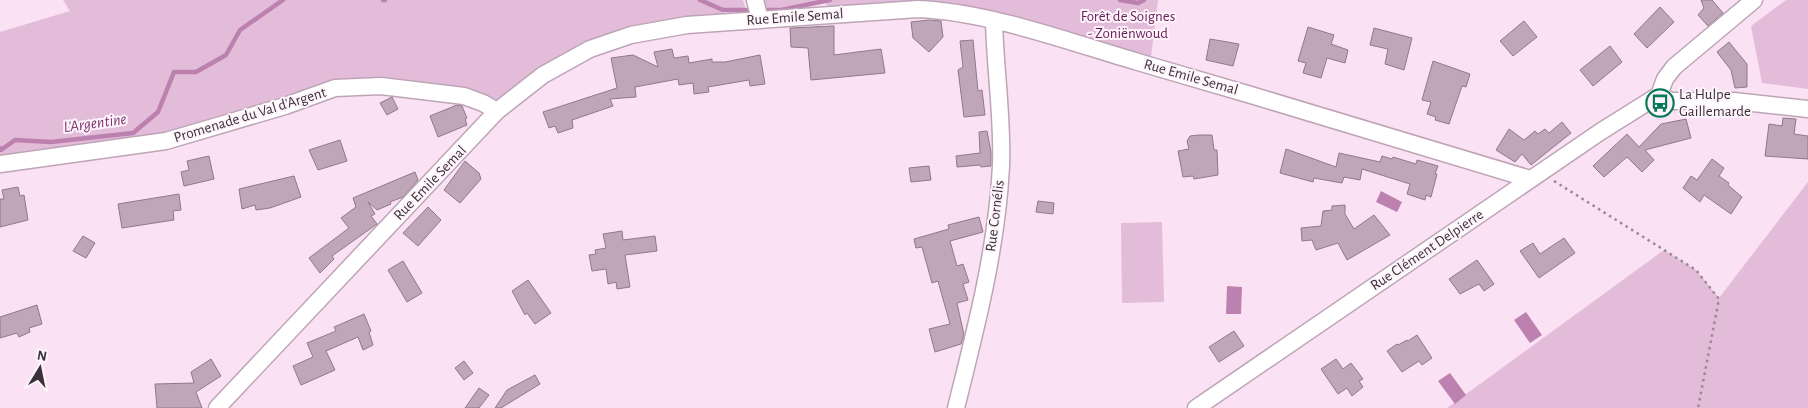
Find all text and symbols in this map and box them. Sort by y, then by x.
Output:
street label: Rue Emile Semal [746,6,844,28]
park label: Forêt de Soignes - Zoniënwoud [1081,9,1175,41]
street label: Rue Emile Semal [1142,56,1240,98]
street label: Promenade du Val d'Argent [172,85,328,145]
place label: La Hulpe Gaillemarde [1679,87,1751,119]
bus stop icon: La Hulpe Gaillemarde [1645,88,1675,118]
water label: L'Argentine [63,111,127,135]
street label: Rue Emile Semal [391,143,469,223]
street label: Rue Cornélis [983,179,1007,253]
street label: Rue Clément Delpierre [1368,207,1486,293]
north arrow [15,343,65,393]
text: N [36,348,48,364]

